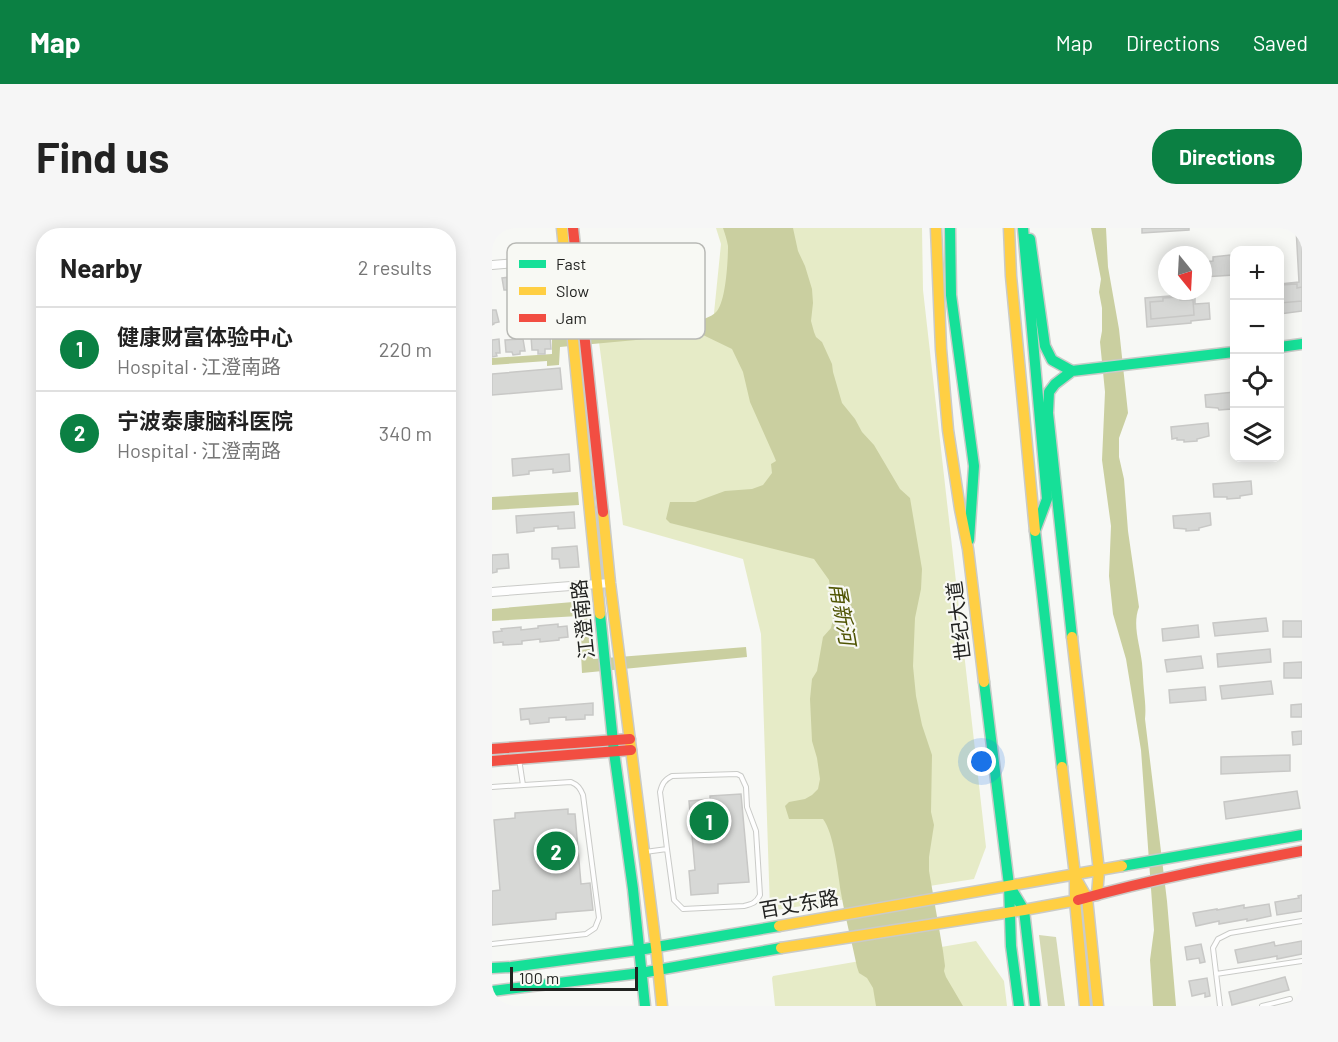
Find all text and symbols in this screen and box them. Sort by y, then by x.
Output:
text: Map [30,25,81,59]
text: Map [1056,30,1093,55]
text: Directions [1126,30,1220,55]
text: Saved [1253,30,1308,55]
button: Directions [1152,129,1302,184]
text: Find us [36,131,169,181]
legend [507,243,705,339]
north arrow [1158,246,1212,300]
map controls [1230,246,1284,462]
button: + [1230,246,1284,300]
text: Nearby [60,252,142,283]
text: Fast [556,254,586,273]
text: 2 results [358,255,432,279]
text: Slow [556,281,589,300]
button: − [1230,300,1284,354]
text: Jam [556,308,587,327]
text: 健康财富体验中心 [117,323,293,349]
text: 1 [76,337,83,361]
text: 220 m [379,337,432,361]
text: Hospital · 江澄南路 [117,354,281,378]
button: locate [1230,354,1284,408]
text: 宁波泰康脑科医院 [117,407,293,433]
button: layers [1230,408,1284,462]
text: 2 [74,421,85,445]
text: 340 m [379,421,432,445]
text: Hospital · 江澄南路 [117,438,281,462]
street label: 江澄南路 [566,578,598,660]
street label: 世纪大道 [941,580,975,662]
water label: 甬新河 [826,581,862,651]
your location [967,747,996,776]
pin: 1 [690,798,728,844]
pin: 2 [536,828,576,874]
street label: 百丈东路 [757,884,840,922]
scale bar [510,964,638,992]
text: 100 m [519,968,559,987]

